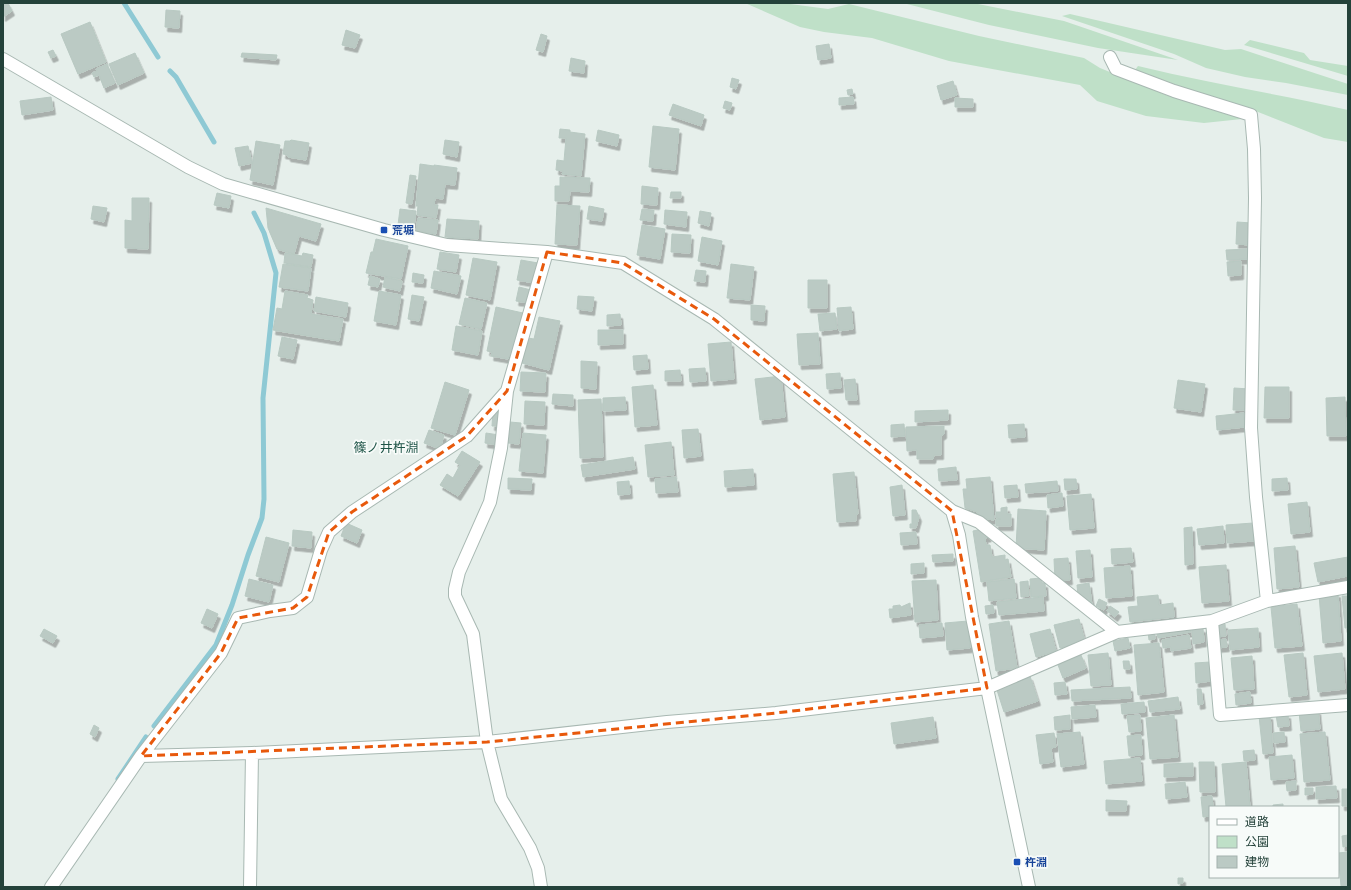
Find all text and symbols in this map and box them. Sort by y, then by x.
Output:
place label: 荒堀 [392,223,414,237]
marker: 荒堀 [379,225,389,235]
district label: 篠ノ井杵淵 [353,439,419,456]
legend [1209,806,1339,878]
text: 道路 [1245,814,1269,829]
text: 公園 [1245,834,1269,849]
text: 建物 [1245,854,1269,869]
place label: 杵淵 [1025,855,1047,869]
marker: 杵淵 [1012,857,1022,867]

